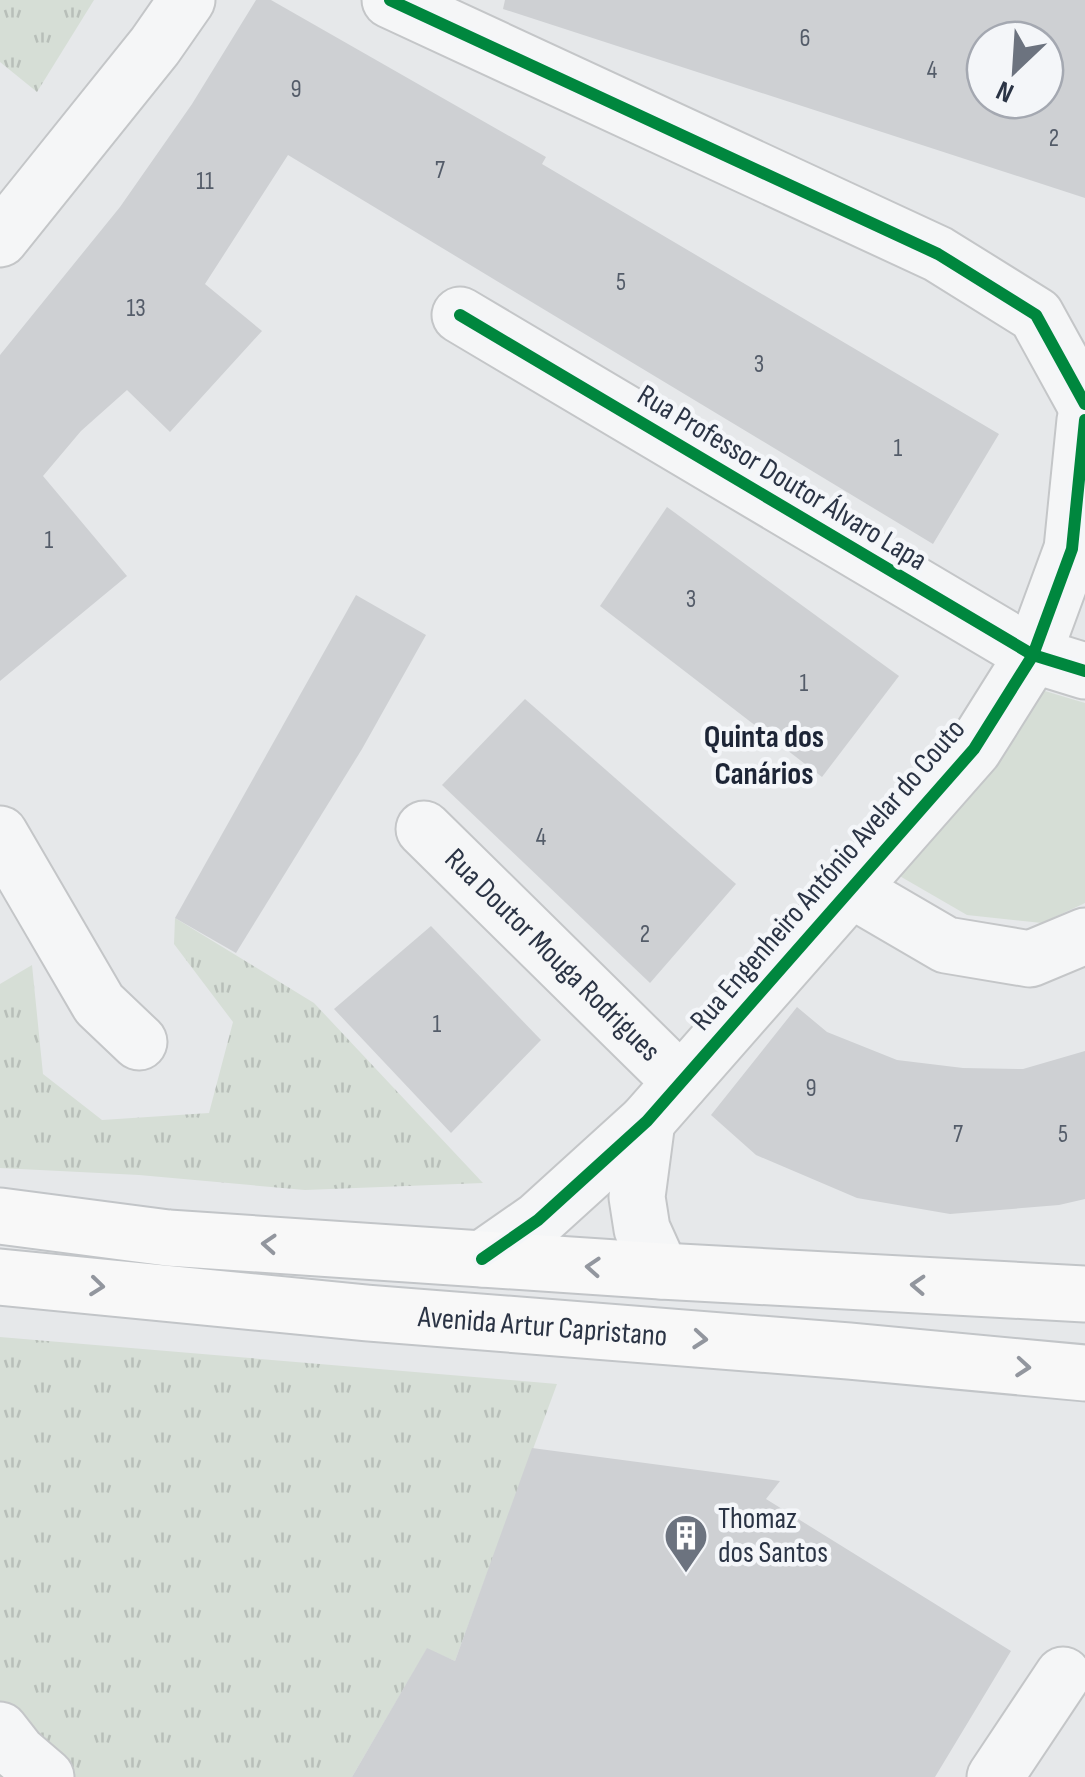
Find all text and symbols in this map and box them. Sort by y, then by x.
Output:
north arrow [965,20,1065,120]
house number: 6 [800,23,810,54]
house number: 4 [927,55,937,86]
text: N [991,73,1019,109]
house number: 9 [290,74,302,105]
house number: 2 [1049,123,1059,154]
house number: 7 [435,155,445,186]
house number: 11 [196,166,214,197]
house number: 5 [616,267,626,298]
house number: 13 [126,293,146,324]
house number: 3 [754,349,764,380]
street label: Rua Professor Doutor Álvaro Lapa [631,377,933,579]
house number: 1 [894,433,903,464]
house number: 1 [45,525,54,556]
house number: 3 [686,584,696,615]
house number: 1 [800,668,809,699]
street label: Rua Engenheiro António Avelar do Couto [683,712,973,1038]
district label: Quinta dos Canários [704,718,824,794]
house number: 4 [536,822,546,853]
street label: Rua Doutor Mouga Rodrigues [437,841,668,1069]
house number: 2 [640,919,650,950]
house number: 1 [433,1009,442,1040]
house number: 9 [805,1073,817,1104]
house number: 7 [953,1119,963,1150]
house number: 5 [1058,1119,1068,1150]
one-way arrow [261,1234,277,1255]
one-way arrow [585,1256,601,1278]
one-way arrow [89,1275,105,1297]
one-way arrow [909,1275,925,1296]
street label: Avenida Artur Capristano [416,1299,669,1355]
one-way arrow [692,1327,708,1349]
one-way arrow [1016,1355,1032,1377]
place label: Thomaz dos Santos [718,1501,828,1571]
building icon: Thomaz dos Santos [663,1513,709,1574]

